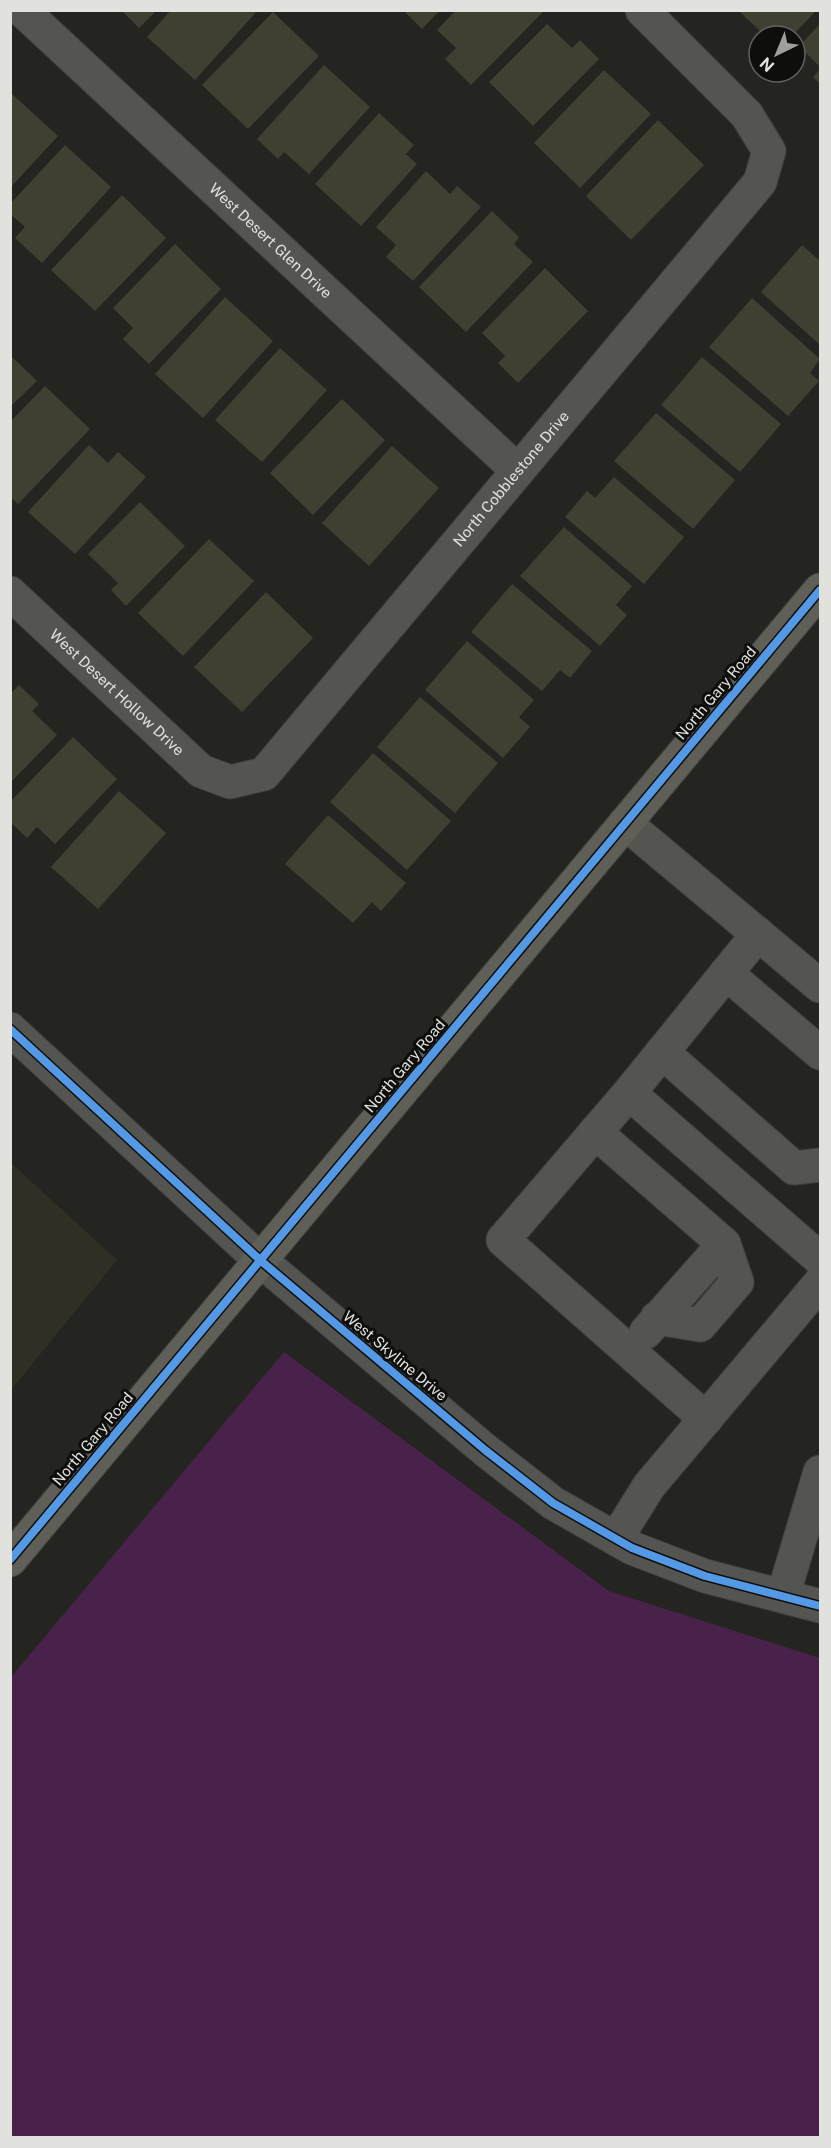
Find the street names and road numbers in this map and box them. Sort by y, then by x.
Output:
street label: West Desert Glen Drive [206,179,335,301]
street label: North Cobblestone Drive [449,408,572,550]
street label: West Desert Hollow Drive [47,626,188,759]
street label: North Gary Road [672,643,759,743]
street label: North Gary Road [361,1016,448,1116]
street label: West Skyline Drive [340,1307,451,1404]
street label: North Gary Road [49,1389,136,1489]

